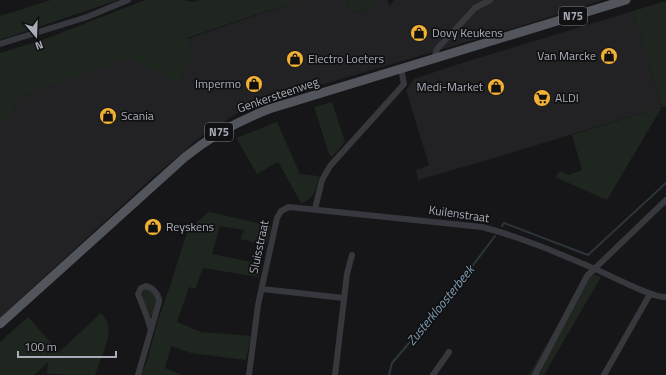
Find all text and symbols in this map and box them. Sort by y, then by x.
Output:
road number: N75 [559,7,587,25]
north arrow [16,16,56,56]
shop icon: Dovy Keukens [409,23,429,43]
place label: Dovy Keukens [432,23,503,42]
text: N [33,37,45,54]
place label: Van Marcke [537,46,596,65]
shop icon: Van Marcke [599,46,619,66]
shop icon: Electro Loeters [285,49,305,69]
place label: Electro Loeters [308,49,384,68]
street label: Genkersteenweg [234,72,321,117]
place label: Impermo [195,74,241,93]
shop icon: Impermo [244,74,264,94]
place label: Medi-Market [417,77,484,96]
shop icon: Medi-Market [486,77,506,97]
supermarket icon: ALDI [532,88,552,108]
place label: ALDI [555,88,579,107]
shop icon: Scania [98,106,118,126]
place label: Scania [121,106,154,125]
road number: N75 [205,123,233,141]
street label: Kuilenstraat [427,200,491,227]
shop icon: Reyskens [143,217,163,237]
place label: Reyskens [166,217,215,236]
street label: Sluisstraat [244,218,274,275]
water label: Zusterkloosterbeek [401,259,480,349]
scale bar [18,333,116,359]
text: 100 m [24,337,57,356]

